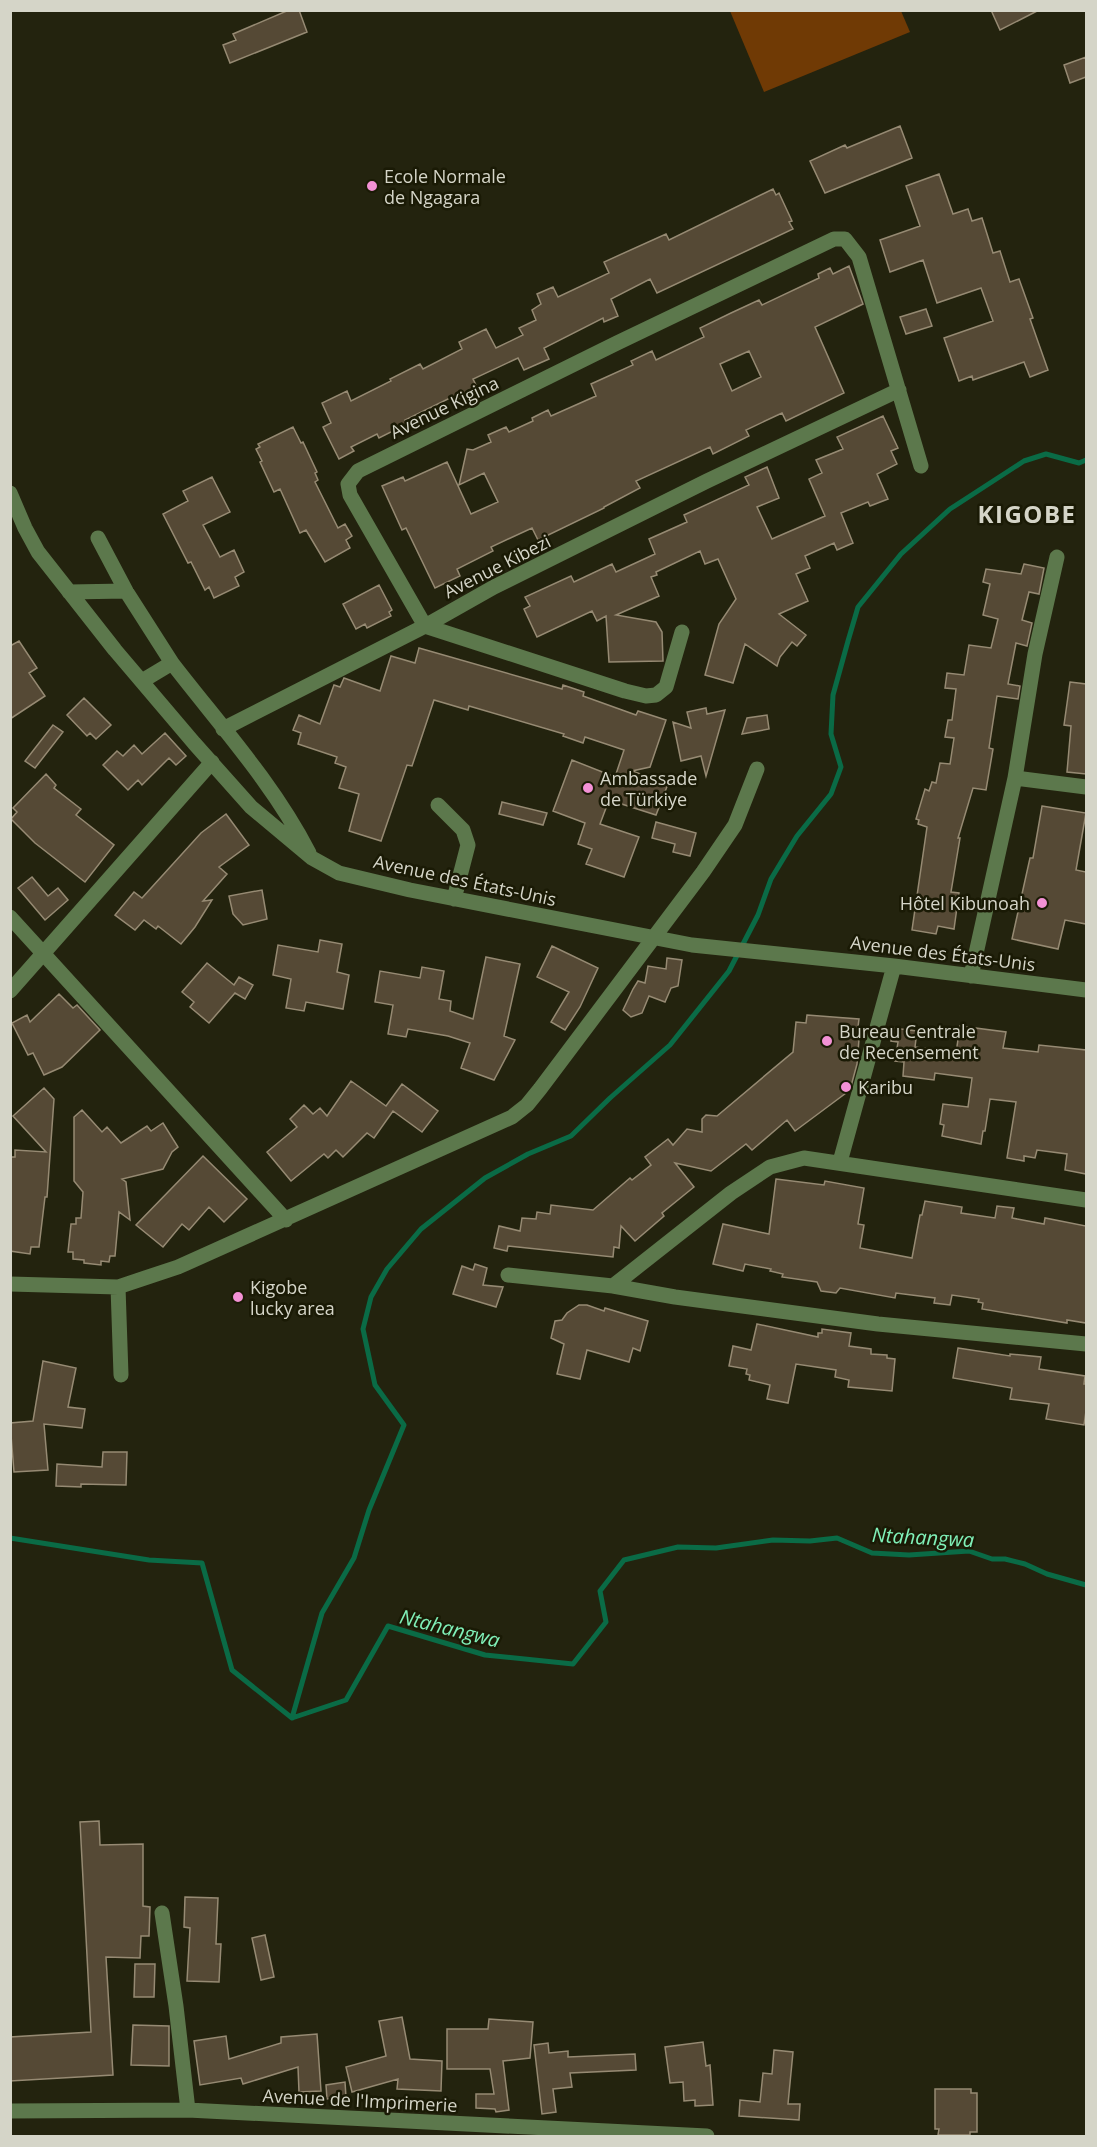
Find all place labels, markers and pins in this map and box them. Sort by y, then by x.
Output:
place label: Ecole Normale de Ngagara [384,164,506,209]
marker: Ecole Normale de Ngagara [365,179,379,193]
place label: Ambassade de Türkiye [600,766,697,811]
marker: Ambassade de Türkiye [581,781,595,795]
place label: Hôtel Kibunoah [900,891,1030,915]
marker: Hôtel Kibunoah [1035,896,1049,910]
place label: Bureau Centrale de Recensement [839,1019,979,1064]
marker: Bureau Centrale de Recensement [820,1034,834,1048]
place label: Karibu [858,1075,913,1099]
marker: Karibu [839,1080,853,1094]
place label: Kigobe lucky area [250,1275,335,1320]
marker: Kigobe lucky area [231,1290,245,1304]

